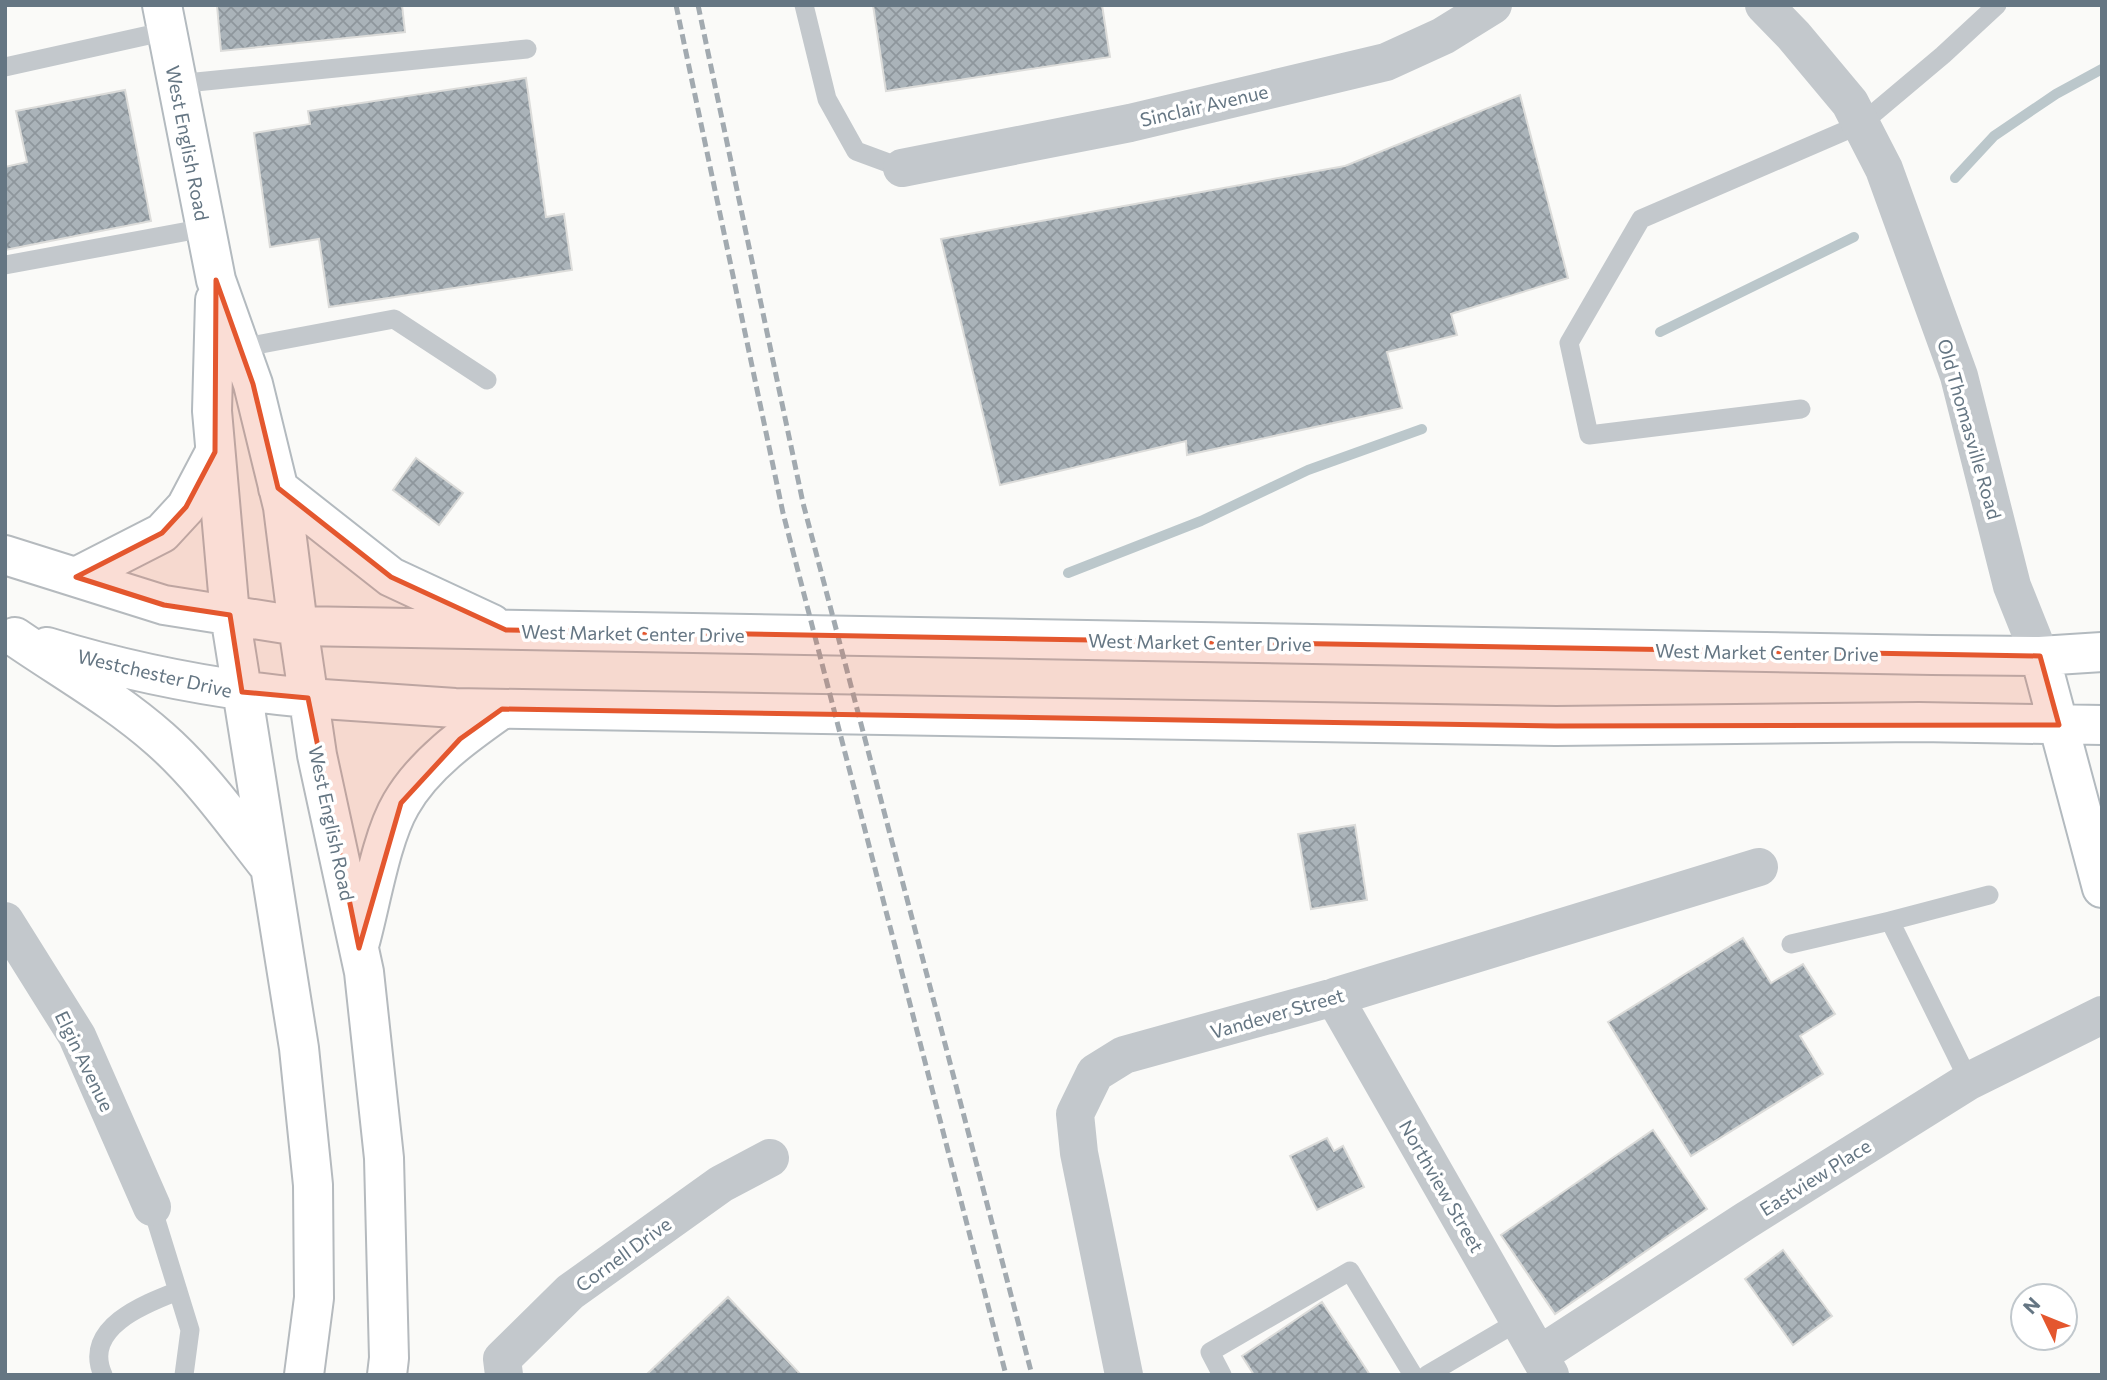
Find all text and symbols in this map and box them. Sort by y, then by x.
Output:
street label: West English Road [162,63,214,223]
street label: Sinclair Avenue [1138,79,1270,131]
street label: Old Thomasville Road [1933,336,2007,522]
street label: West Market Center Drive [521,620,745,646]
street label: West Market Center Drive [1088,629,1312,655]
street label: West Market Center Drive [1655,639,1879,665]
street label: Westchester Drive [75,644,235,702]
street label: West English Road [304,743,360,903]
street label: Vandever Street [1208,983,1347,1043]
street label: Elgin Avenue [51,1007,119,1115]
street label: Northview Street [1395,1116,1489,1256]
street label: Eastview Place [1755,1134,1875,1220]
street label: Cornell Drive [571,1212,675,1296]
north arrow [2009,1282,2079,1352]
text: N [2018,1292,2044,1318]

